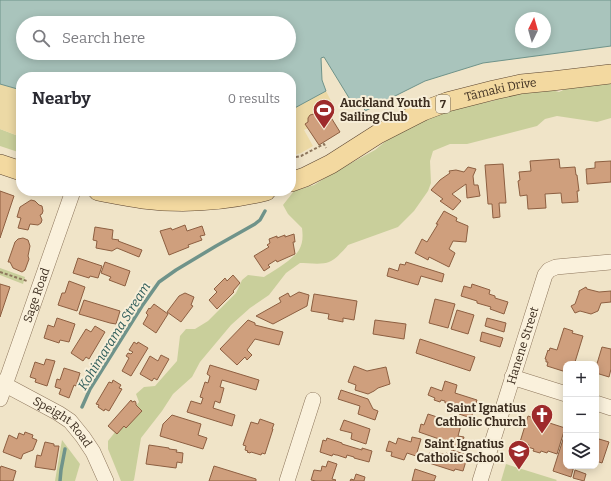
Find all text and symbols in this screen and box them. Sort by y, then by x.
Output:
north arrow [515,12,551,48]
search box [16,16,296,60]
icon: search [30,27,52,49]
text: Search here [62,29,145,47]
street label: Tāmaki Drive [463,76,537,104]
text: Nearby [32,88,91,109]
text: 0 results [228,91,280,106]
road number: 7 [436,95,450,113]
place label: Auckland Youth Sailing Club [340,96,431,124]
sports icon: Auckland Youth Sailing Club [311,97,337,130]
street label: Sage Road [20,266,53,325]
water label: Kohimarama Stream [75,279,153,393]
street label: Hanene Street [504,304,542,386]
map controls [563,361,599,469]
button: + [563,361,599,397]
street label: Speight Road [31,394,95,450]
button: − [563,397,599,433]
place label: Saint Ignatius Catholic Church [435,401,526,429]
church icon: Saint Ignatius Catholic Church [529,402,555,435]
button: layers [563,433,599,469]
place label: Saint Ignatius Catholic School [416,437,504,465]
school or university icon: Saint Ignatius Catholic School [506,438,532,471]

